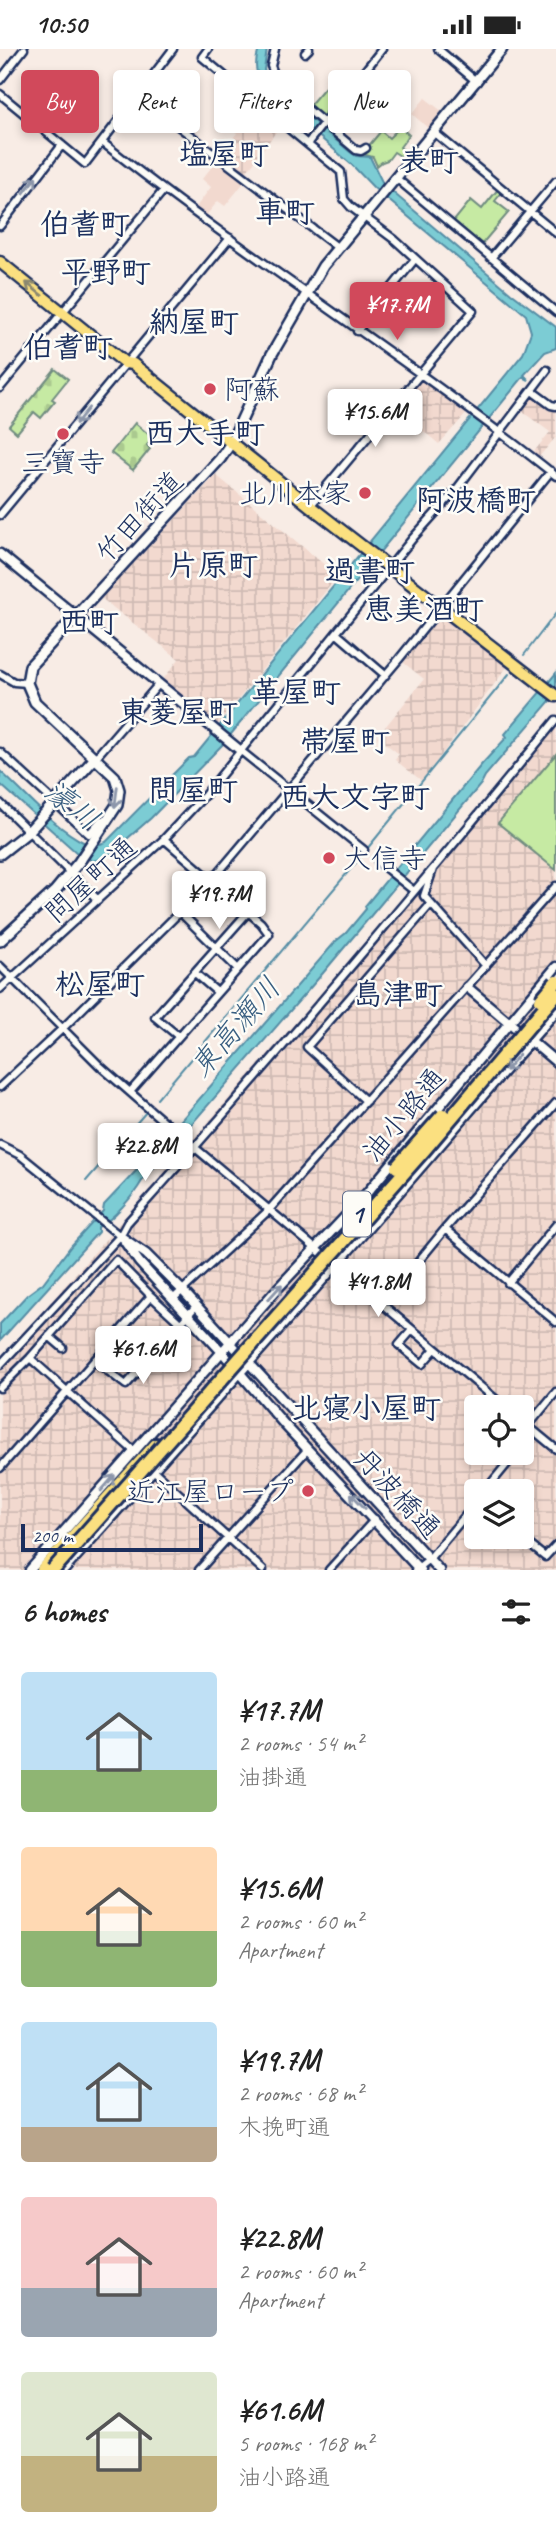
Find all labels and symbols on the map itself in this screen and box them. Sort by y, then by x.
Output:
district label: 塩屋町 [179,135,269,173]
district label: 表町 [399,142,459,180]
one-way arrow [23,177,38,195]
district label: 車町 [255,193,315,231]
district label: 伯耆町 [40,205,130,243]
district label: 平野町 [61,253,151,291]
one-way arrow [26,282,44,297]
pin: ¥17.7M [340,282,454,342]
district label: 納屋町 [149,303,239,341]
district label: 伯耆町 [23,328,113,366]
place label: 阿蘇 [224,372,280,407]
marker: 阿蘇 [202,381,218,397]
pin: ¥15.6M [318,389,432,449]
one-way arrow [74,406,90,424]
district label: 西大手町 [145,414,265,452]
marker: 三寶寺 [55,426,71,442]
place label: 三寶寺 [21,445,105,480]
street label: 竹田街道 [88,463,190,569]
place label: 北川本家 [239,476,351,511]
district label: 阿波橋町 [416,481,536,519]
marker: 北川本家 [357,485,373,501]
district label: 片原町 [168,546,258,584]
district label: 過書町 [325,552,415,590]
district label: 恵美酒町 [364,590,484,628]
district label: 西町 [59,603,119,641]
district label: 革屋町 [251,673,341,711]
district label: 東菱屋町 [118,693,238,731]
district label: 帯屋町 [300,722,390,760]
district label: 問屋町 [148,771,238,809]
water label: 濠川 [37,772,107,838]
district label: 西大文字町 [280,778,430,816]
one-way arrow [109,785,122,808]
street label: 問屋町通 [37,829,144,930]
place label: 大信寺 [343,841,427,876]
marker: 大信寺 [321,850,337,866]
pin: ¥19.7M [162,871,276,931]
district label: 松屋町 [55,965,145,1003]
water label: 東高瀬川 [181,969,289,1085]
district label: 島津町 [353,975,443,1013]
one-way arrow [504,1054,520,1072]
street label: 油小路通 [354,1060,453,1168]
pin: ¥22.8M [88,1123,202,1183]
road number: 1 [343,1191,371,1237]
pin: ¥41.8M [321,1259,435,1319]
one-way arrow [267,1283,283,1301]
pin: ¥61.6M [86,1327,200,1386]
district label: 北寝小屋町 [291,1389,441,1427]
street label: 丹波橋通 [347,1440,449,1546]
one-way arrow [100,1474,116,1492]
place label: 近江屋ロープ [127,1474,294,1509]
marker: 近江屋ロープ [300,1483,316,1499]
one-way arrow [349,1493,366,1510]
scale bar [21,1521,203,1553]

